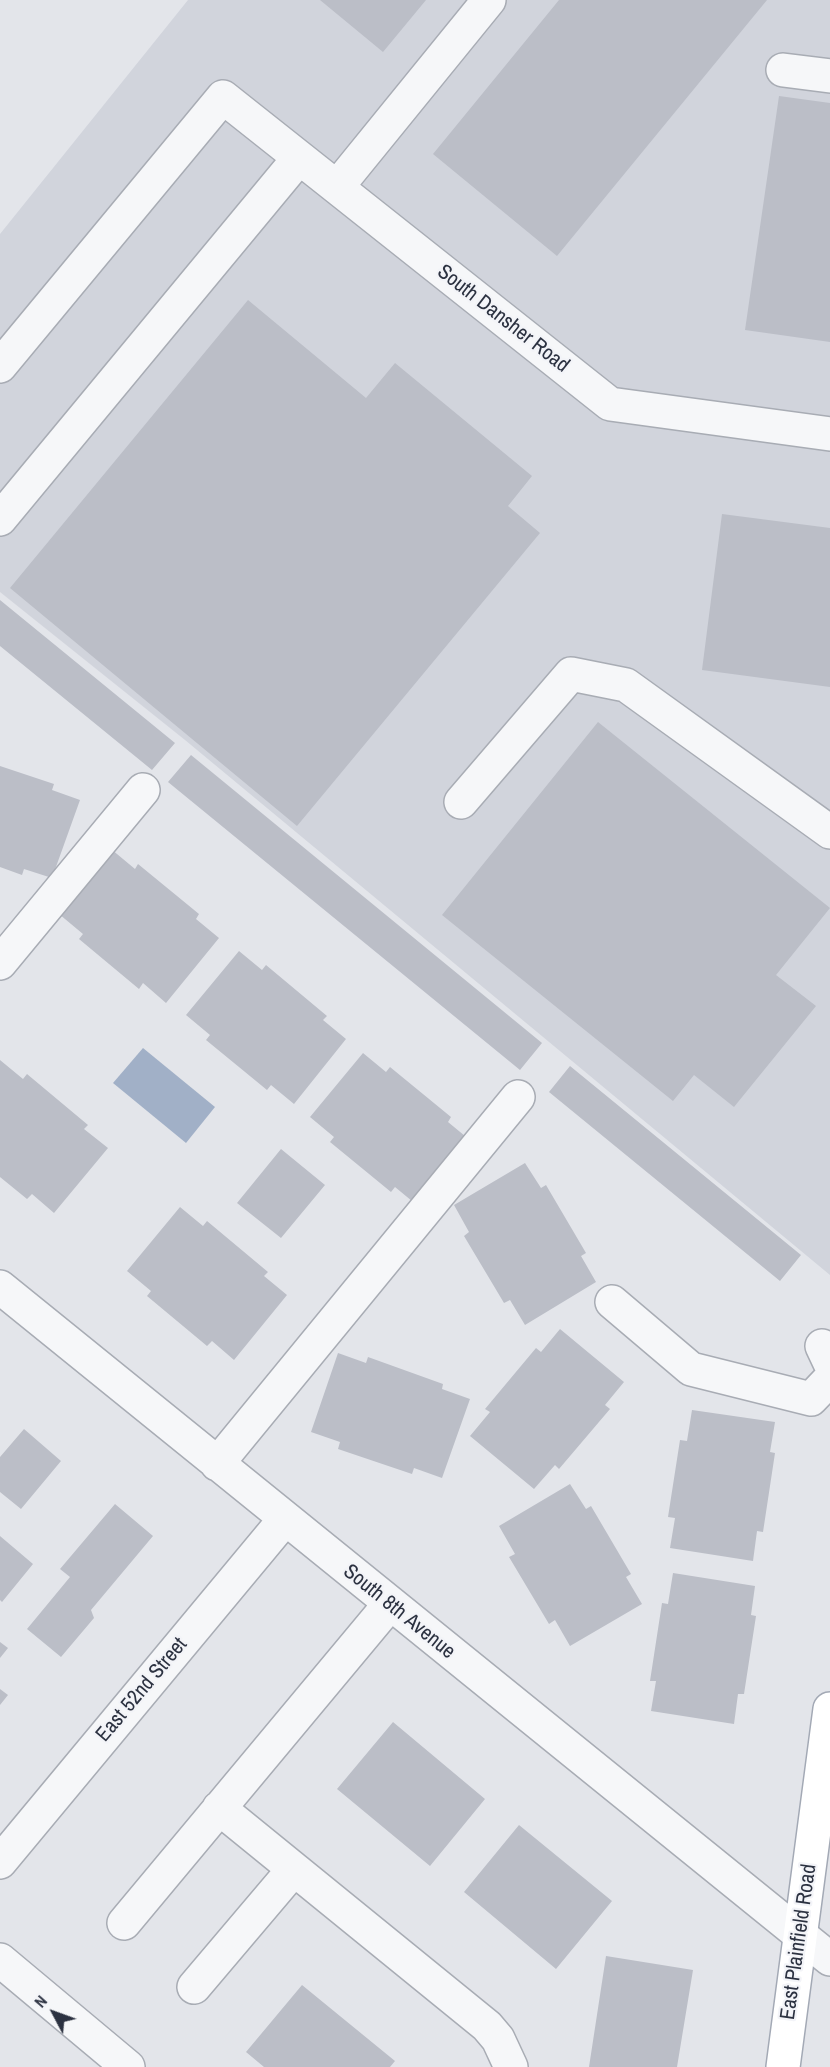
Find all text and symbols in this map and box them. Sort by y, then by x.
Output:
street label: South Dansher Road [432,260,574,378]
street label: South 8th Avenue [338,1559,460,1665]
street label: East 52nd Street [91,1633,193,1747]
street label: East Plainfield Road [776,1863,822,2021]
north arrow [24,1983,84,2043]
text: N [29,1990,52,2012]

